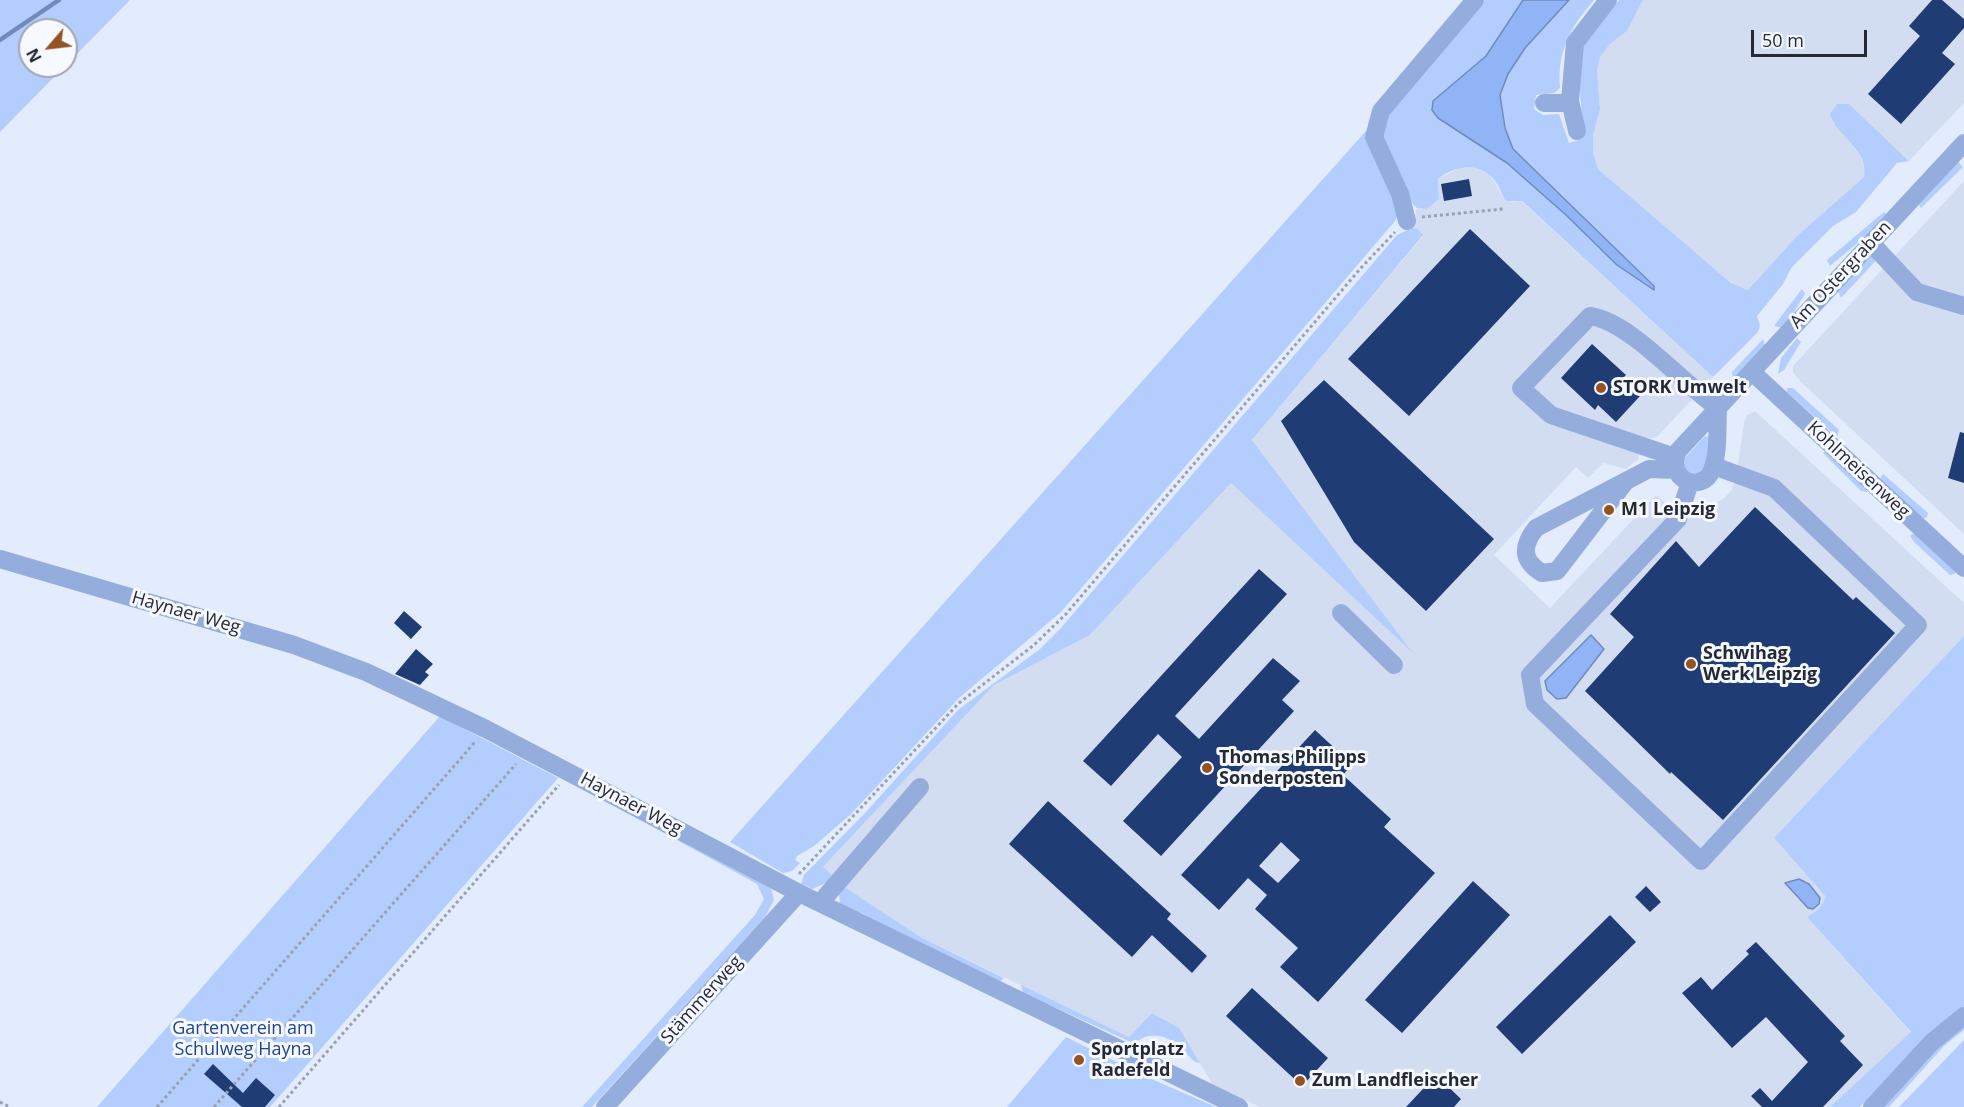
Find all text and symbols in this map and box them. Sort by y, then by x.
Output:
north arrow [18,18,78,78]
scale bar [1754,18,1870,56]
text: 50 m [1762,28,1804,52]
text: N [21,45,47,66]
street label: Am Ostergraben [1786,217,1896,333]
place label: STORK Umwelt [1613,377,1747,399]
marker: STORK Umwelt [1594,381,1608,395]
street label: Kohlmeisenweg [1802,417,1914,523]
place label: M1 Leipzig [1621,499,1715,521]
marker: M1 Leipzig [1602,503,1616,517]
street label: Haynaer Weg [129,587,243,639]
place label: Schwihag Werk Leipzig [1703,643,1817,686]
marker: Schwihag Werk Leipzig [1684,657,1698,671]
place label: Thomas Philipps Sonderposten [1219,747,1366,789]
marker: Thomas Philipps Sonderposten [1200,761,1214,775]
street label: Haynaer Weg [576,768,686,840]
street label: Stämmerweg [657,952,747,1048]
park label: Gartenverein am Schulweg Hayna [172,1018,314,1060]
place label: Sportplatz Radefeld [1091,1039,1184,1082]
marker: Sportplatz Radefeld [1072,1053,1086,1067]
place label: Zum Landfleischer [1312,1070,1478,1092]
marker: Zum Landfleischer [1293,1074,1307,1088]

